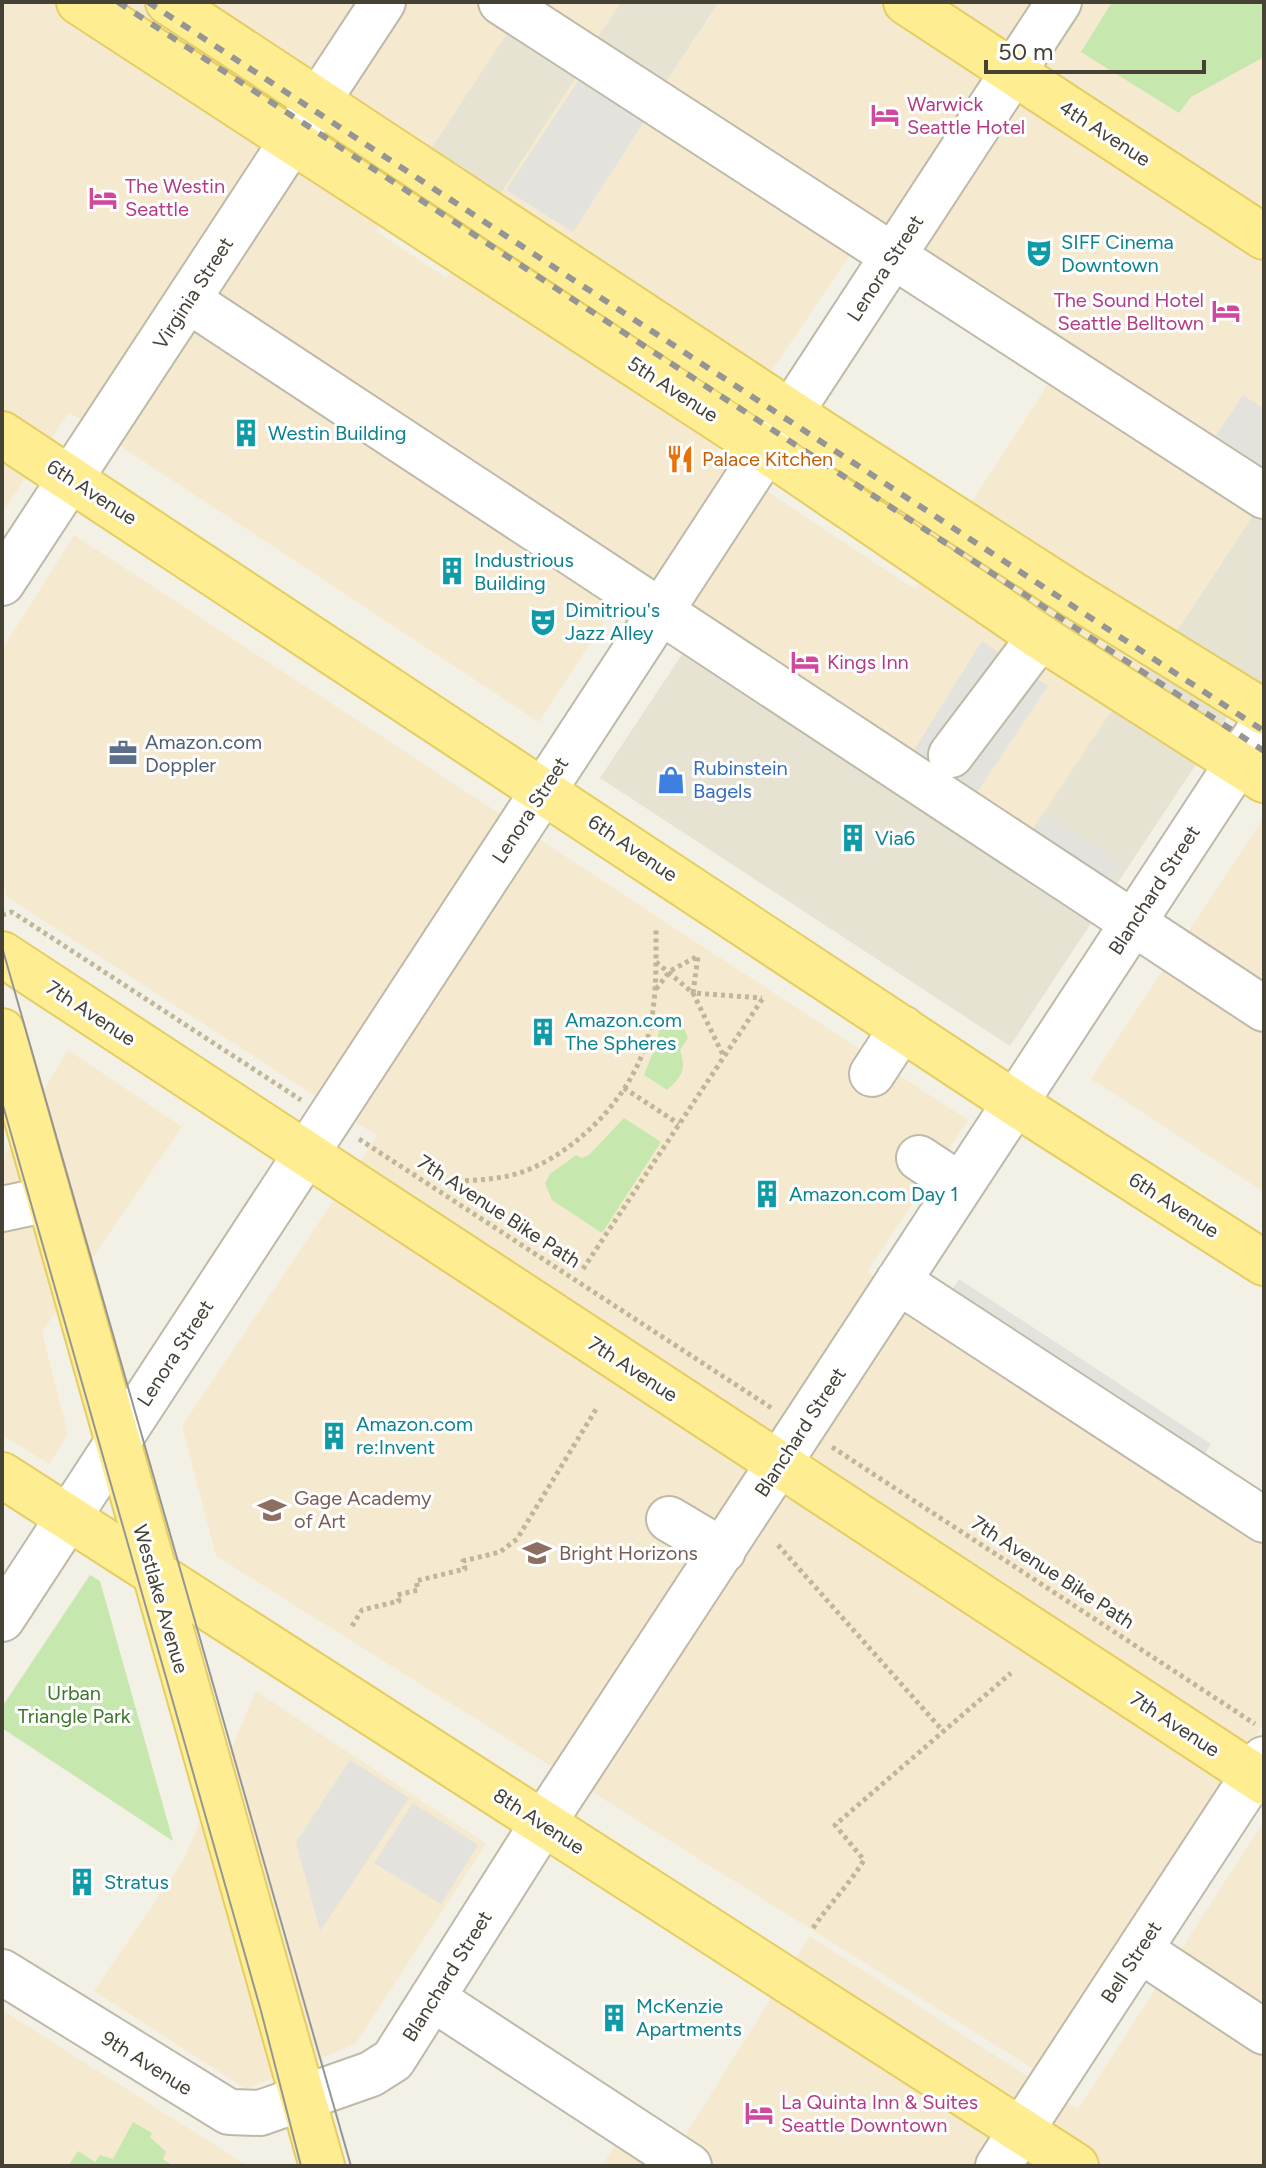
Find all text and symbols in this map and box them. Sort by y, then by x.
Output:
scale bar [986,24,1204,74]
text: 50 m [998,37,1054,66]
place label: Warwick Seattle Hotel [907,92,1025,139]
street label: 4th Avenue [1055,95,1155,171]
hotel icon: Warwick Seattle Hotel [870,100,900,130]
place label: The Westin Seattle [125,174,225,221]
hotel icon: The Westin Seattle [88,183,118,213]
street label: Lenora Street [842,210,928,326]
place label: SIFF Cinema Downtown [1061,230,1174,277]
street label: Virginia Street [148,233,238,353]
theatre icon: SIFF Cinema Downtown [1024,238,1054,268]
place label: The Sound Hotel Seattle Belltown [1054,288,1204,335]
hotel icon: The Sound Hotel Seattle Belltown [1211,296,1241,326]
street label: 5th Avenue [623,351,723,427]
building icon: Westin Building [231,418,261,448]
place label: Westin Building [268,421,407,445]
restaurant icon: Palace Kitchen [665,444,695,474]
place label: Palace Kitchen [702,447,833,471]
street label: 6th Avenue [42,454,142,530]
place label: Industrious Building [474,548,574,595]
building icon: Industrious Building [437,556,467,586]
place label: Dimitriou's Jazz Alley [565,598,660,645]
theatre icon: Dimitriou's Jazz Alley [528,607,558,637]
hotel icon: Kings Inn [790,647,820,677]
place label: Kings Inn [827,650,909,674]
place label: Amazon.com Doppler [145,730,262,777]
office icon: Amazon.com Doppler [108,738,138,768]
street label: Lenora Street [487,752,573,868]
place label: Rubinstein Bagels [693,756,788,803]
shop icon: Rubinstein Bagels [656,765,686,795]
street label: 6th Avenue [584,809,682,887]
street label: Blanchard Street [1103,821,1205,959]
building icon: Via6 [838,823,868,853]
place label: Via6 [875,826,915,850]
street label: 7th Avenue [42,975,140,1051]
place label: Amazon.com The Spheres [565,1008,682,1055]
building icon: Amazon.com The Spheres [528,1017,558,1047]
street label: 7th Avenue Bike Path [413,1149,585,1273]
street label: 6th Avenue [1124,1167,1224,1243]
building icon: Amazon.com Day 1 [752,1179,782,1209]
place label: Amazon.com Day 1 [789,1182,958,1206]
street label: Lenora Street [132,1295,218,1411]
street label: 7th Avenue [584,1331,682,1407]
street label: Blanchard Street [749,1363,851,1501]
place label: Amazon.com re:Invent [356,1412,473,1459]
building icon: Amazon.com re:Invent [319,1421,349,1451]
place label: Gage Academy of Art [294,1486,432,1533]
school or university icon: Gage Academy of Art [257,1495,287,1525]
street label: 7th Avenue Bike Path [967,1510,1139,1634]
street label: Westlake Avenue [128,1522,194,1676]
school or university icon: Bright Horizons [522,1538,552,1568]
place label: Bright Horizons [559,1541,698,1565]
park label: Urban Triangle Park [18,1681,131,1728]
street label: 7th Avenue [1126,1686,1224,1762]
street label: 8th Avenue [489,1783,589,1859]
building icon: Stratus [67,1867,97,1897]
place label: Stratus [104,1870,169,1894]
street label: Blanchard Street [397,1906,497,2046]
street label: Bell Street [1096,1917,1166,2007]
place label: McKenzie Apartments [636,1994,742,2041]
building icon: McKenzie Apartments [599,2003,629,2033]
street label: 9th Avenue [97,2026,197,2100]
place label: La Quinta Inn & Suites Seattle Downtown [781,2090,978,2137]
hotel icon: La Quinta Inn & Suites Seattle Downtown [744,2098,774,2128]

